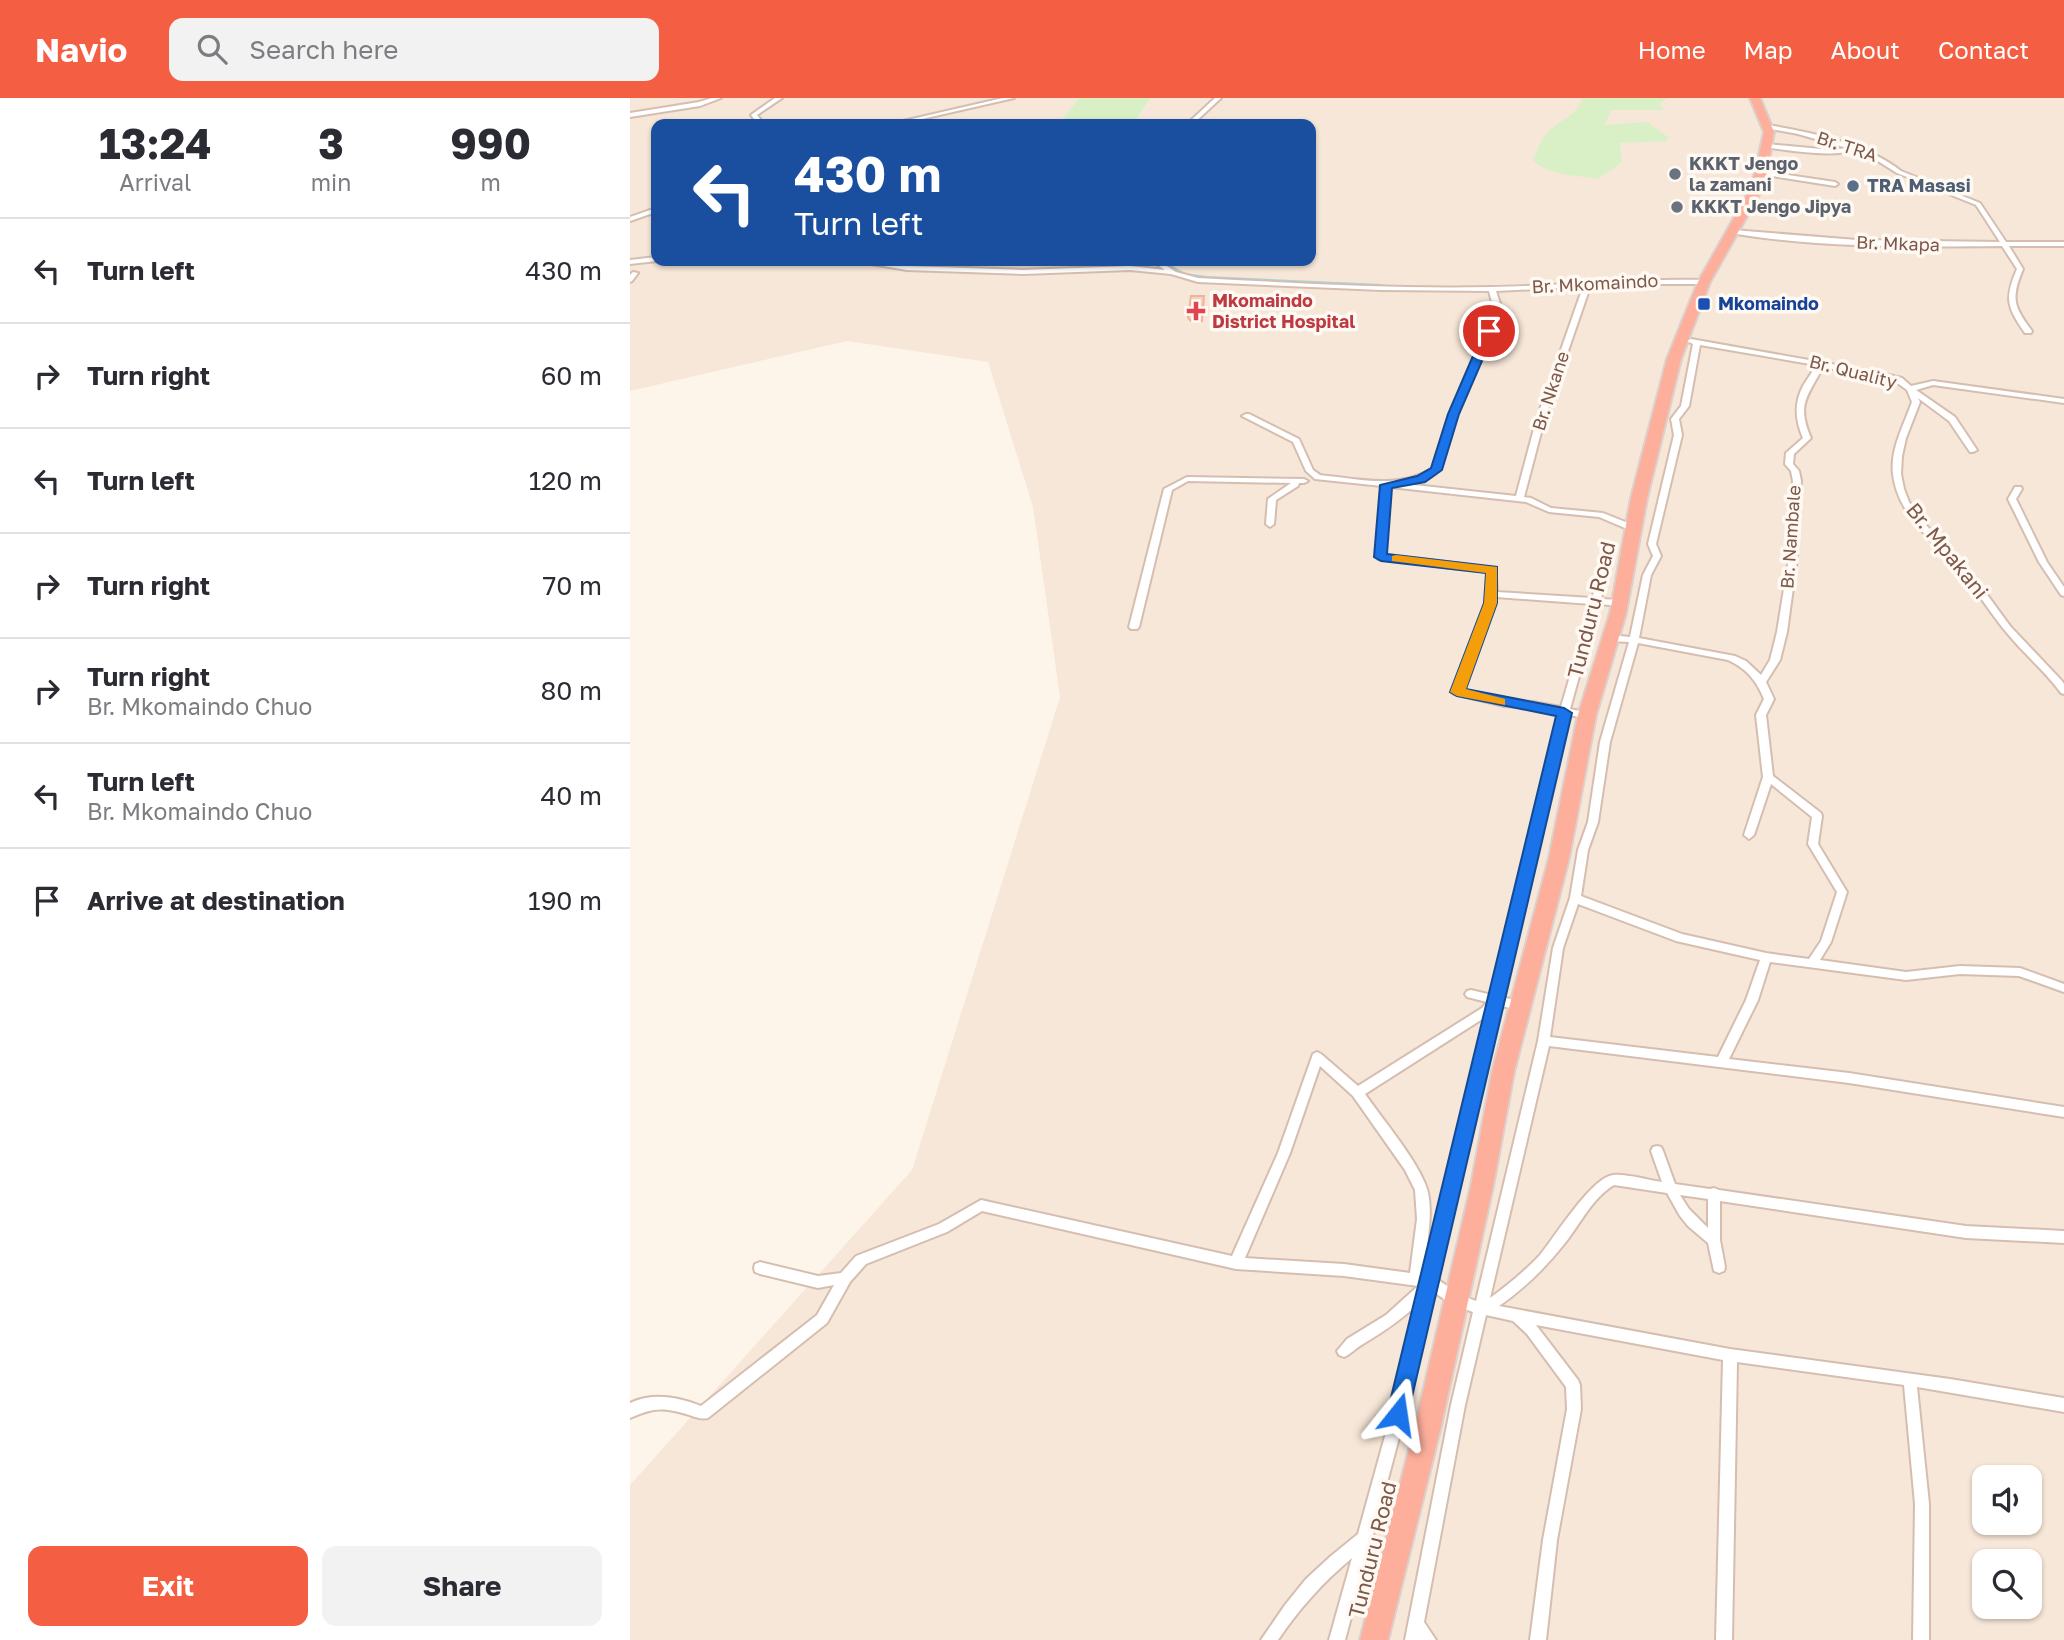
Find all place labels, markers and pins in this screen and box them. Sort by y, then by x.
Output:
place label: KKKT Jengo la zamani [1689,152,1798,195]
marker: KKKT Jengo la zamani [1667,166,1683,182]
place label: TRA Masasi [1867,174,1971,196]
marker: TRA Masasi [1845,178,1861,194]
place label: KKKT Jengo Jipya [1691,195,1851,217]
marker: KKKT Jengo Jipya [1669,199,1685,215]
place label: Mkomaindo District Hospital [1212,289,1355,332]
place label: Mkomaindo [1718,292,1819,314]
marker: Mkomaindo [1696,296,1712,312]
marker: Mkomaindo District Hospital [1186,301,1206,321]
pin [1459,301,1519,361]

